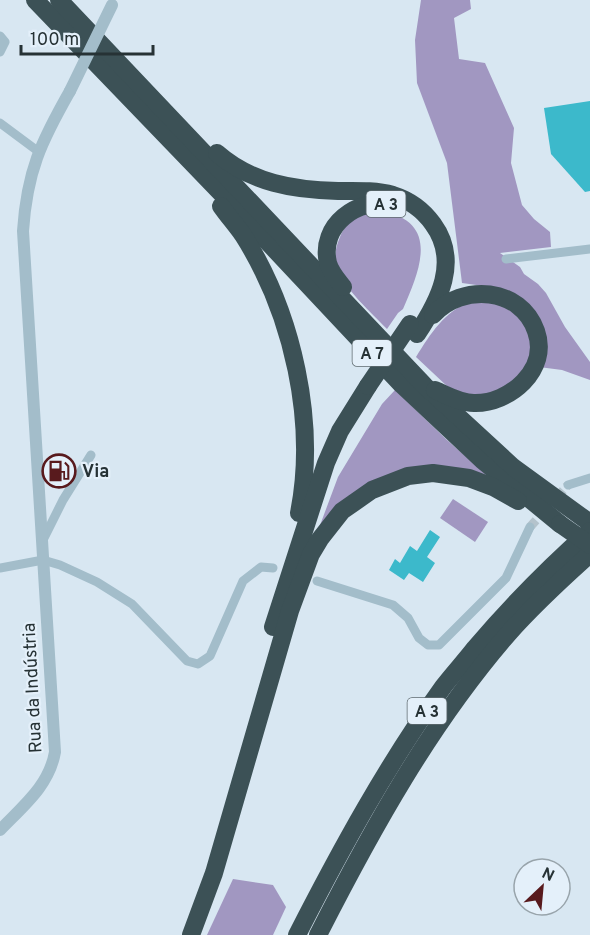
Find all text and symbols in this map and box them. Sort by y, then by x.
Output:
scale bar [21,18,153,56]
text: 100 m [30,29,79,52]
road number: A 3 [366,191,406,217]
road number: A 7 [352,340,392,366]
fuel station icon: Via [41,453,77,489]
place label: Via [82,461,109,484]
street label: Rua da Indústria [19,622,48,754]
road number: A 3 [408,698,446,724]
north arrow [512,857,572,917]
text: N [538,864,557,887]

